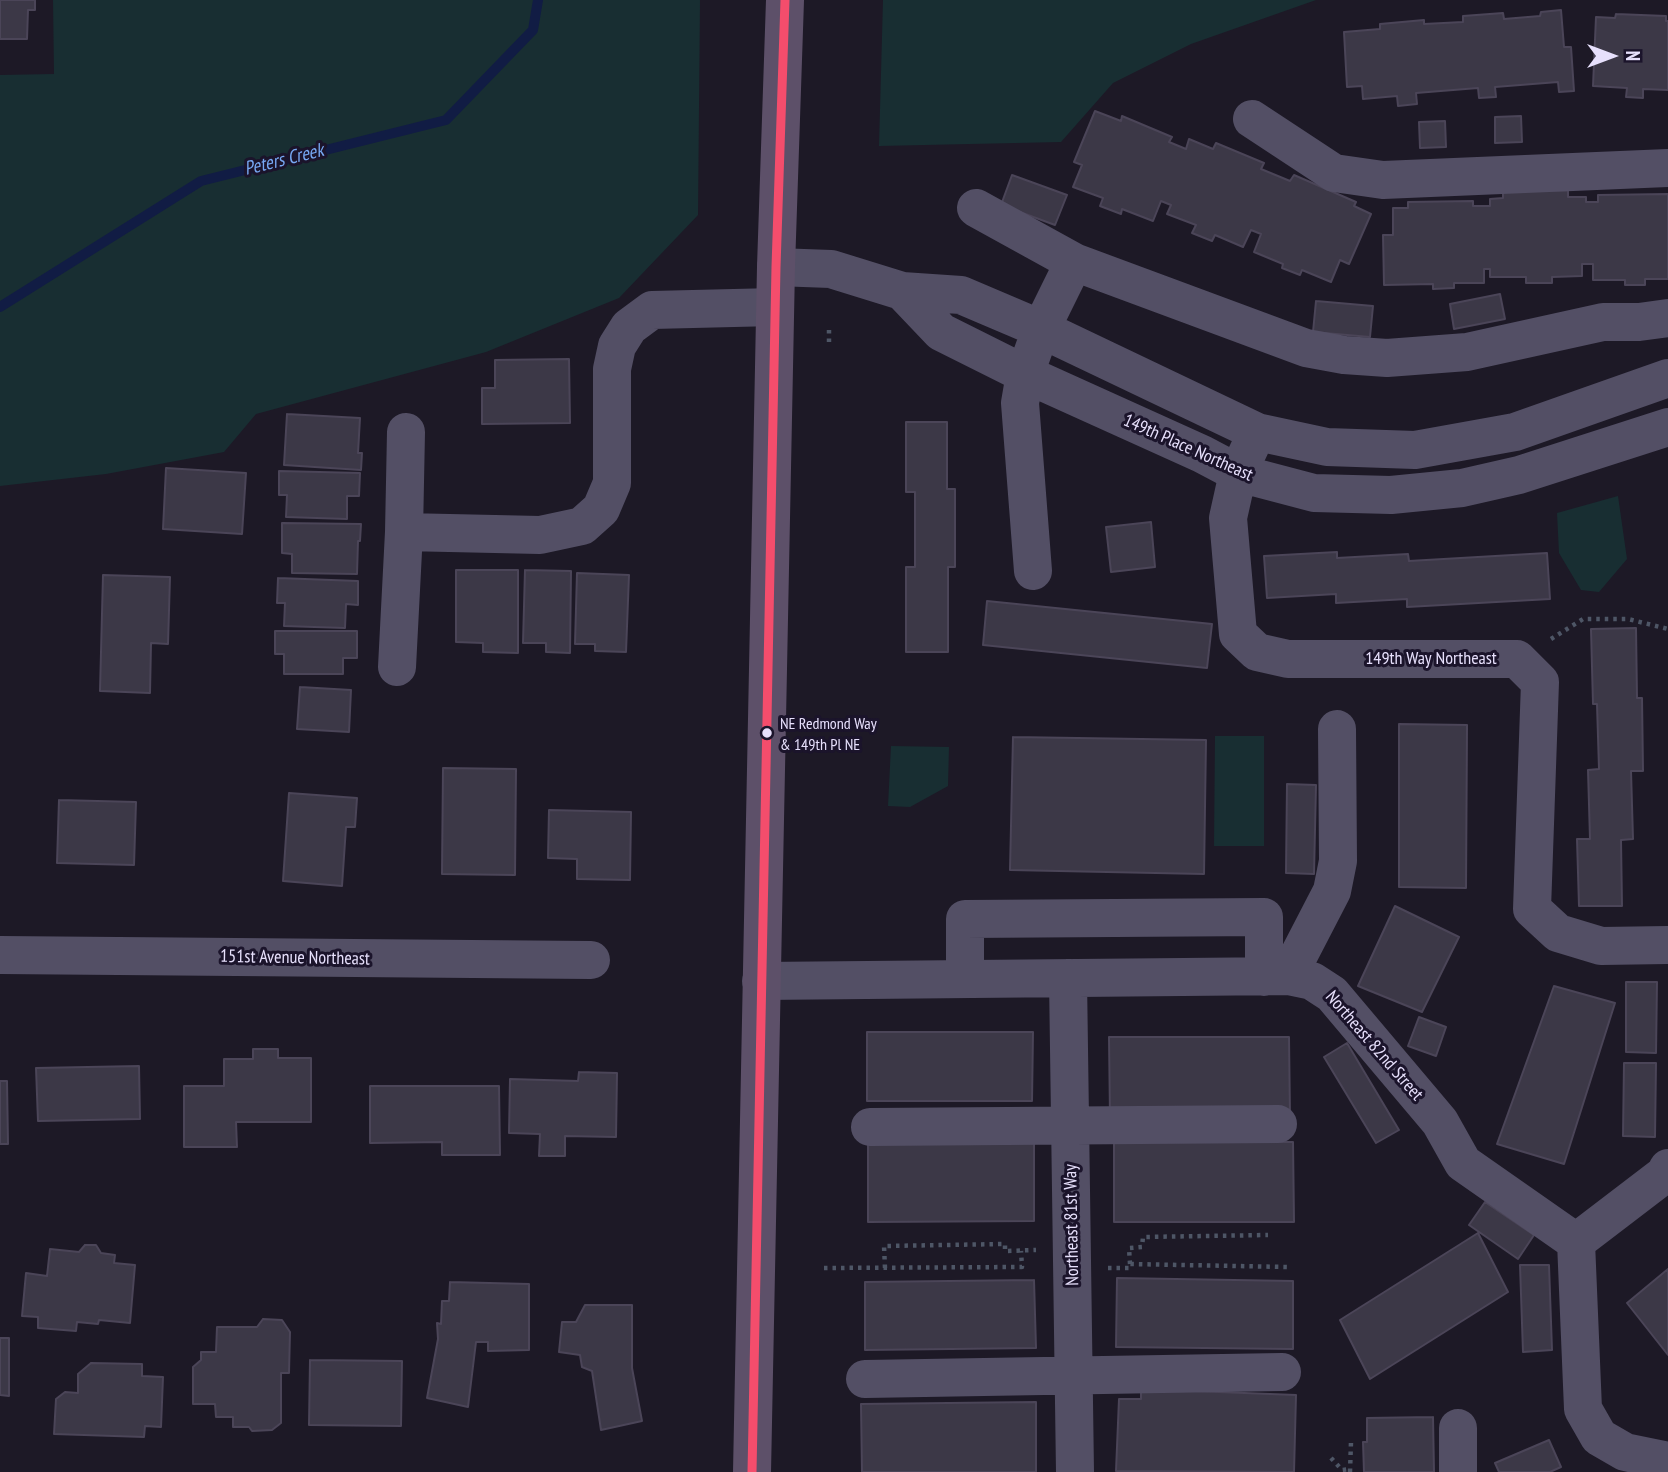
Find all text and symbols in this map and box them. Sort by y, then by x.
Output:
north arrow [1577,21,1647,91]
text: N [1621,51,1645,61]
water label: Peters Creek [242,139,326,181]
street label: 149th Place Northeast [1120,410,1256,486]
street label: 149th Way Northeast [1365,648,1497,670]
place label: NE Redmond Way & 149th Pl NE [780,714,877,752]
marker: NE Redmond Way & 149th Pl NE [760,726,774,740]
street label: 151st Avenue Northeast [220,946,370,970]
street label: Northeast 82nd Street [1321,987,1427,1105]
street label: Northeast 81st Way [1060,1164,1084,1286]

